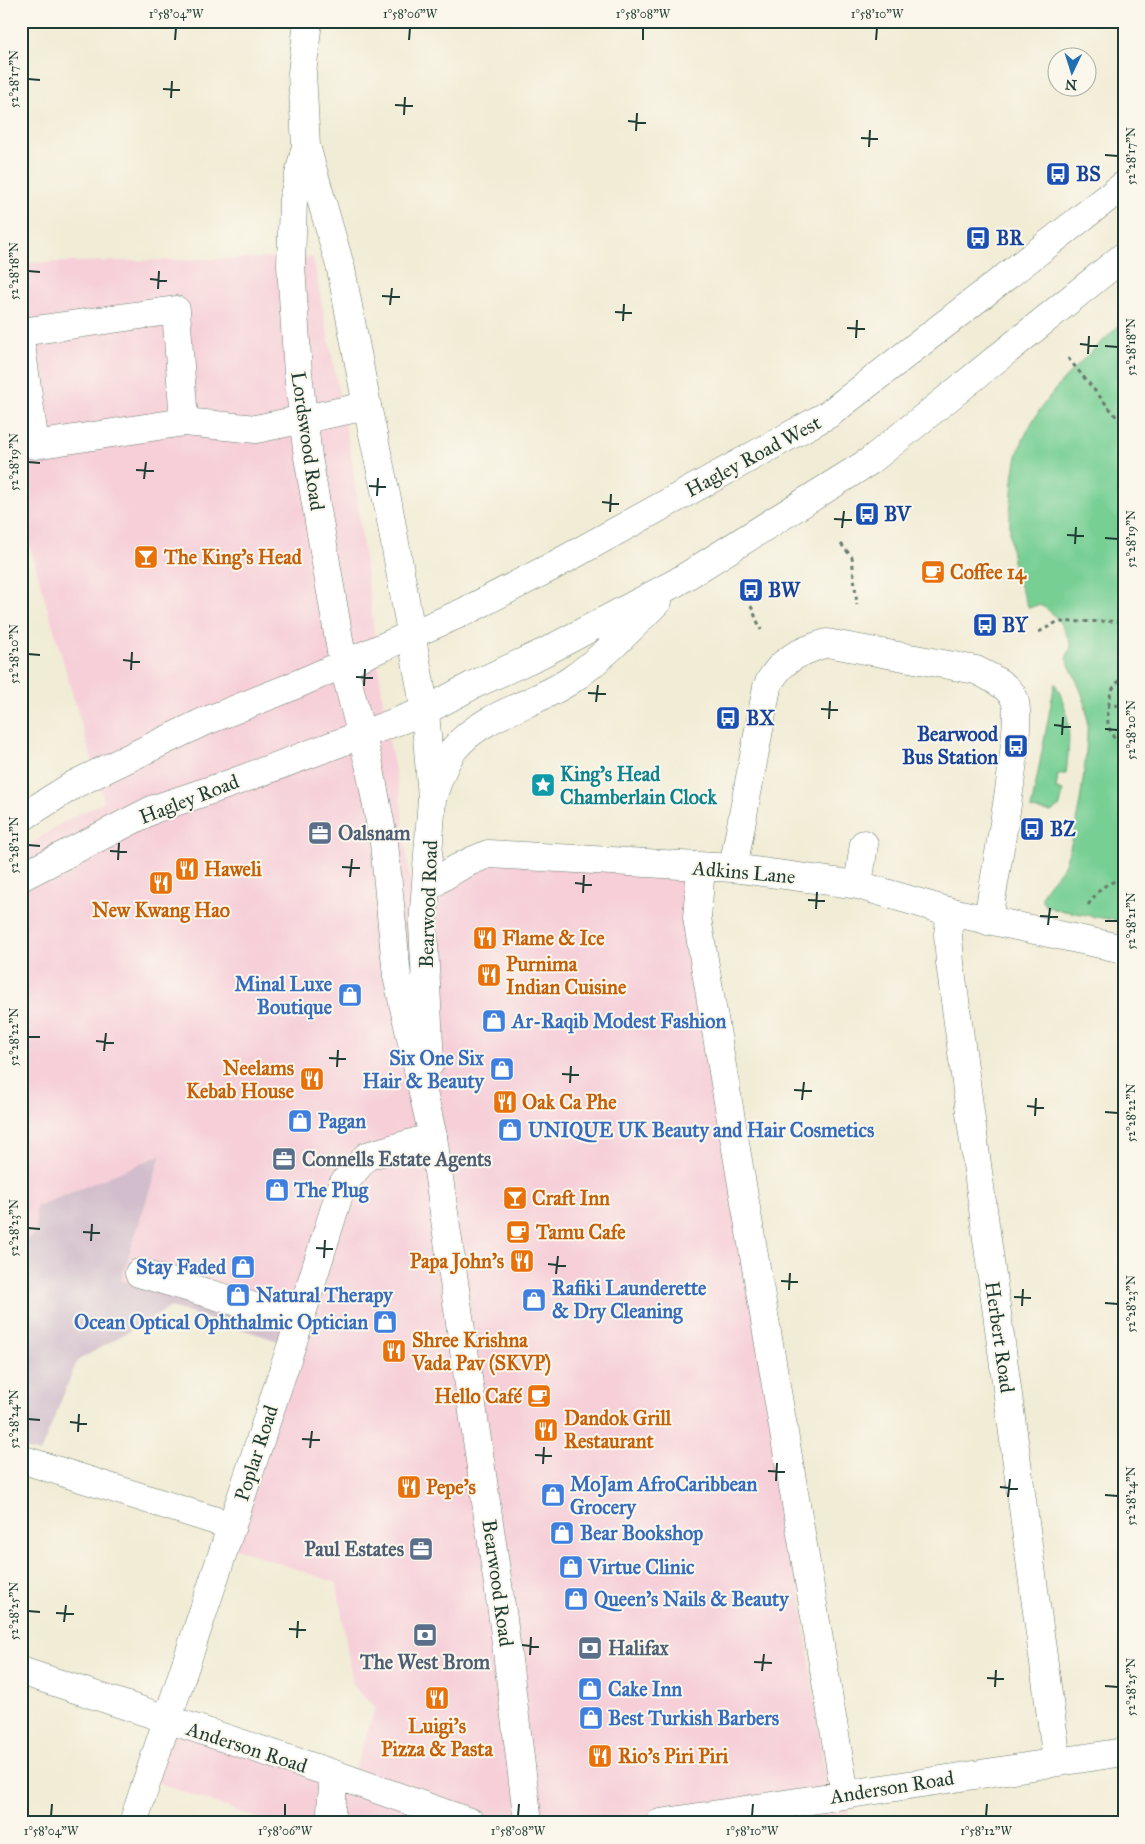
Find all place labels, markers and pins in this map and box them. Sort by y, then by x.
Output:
bus stop icon: BS [1045,161,1071,187]
place label: BS [1076,162,1101,186]
bus stop icon: BR [965,225,991,251]
place label: BR [996,226,1024,250]
bus stop icon: BV [854,501,880,527]
place label: BV [884,502,912,526]
bar icon: The King's Head [133,544,159,570]
place label: The King's Head [163,545,303,570]
cafe icon: Coffee 14 [920,559,946,585]
place label: Coffee 14 [950,560,1027,585]
bus stop icon: BW [738,577,764,603]
place label: BW [768,578,801,602]
bus stop icon: BY [972,612,998,638]
place label: BY [1002,613,1029,637]
bus stop icon: BX [715,705,741,731]
place label: BX [746,706,775,730]
place label: Bearwood Bus Station [902,722,999,769]
bus stop icon: Bearwood Bus Station [1003,733,1029,759]
place label: King's Head Chamberlain Clock [560,762,717,809]
place icon: King's Head Chamberlain Clock [530,772,556,798]
bus stop icon: BZ [1019,816,1045,842]
place label: BZ [1050,817,1076,841]
office icon: Oalsnam [307,820,333,846]
place label: Oalsnam [338,821,411,845]
restaurant icon: Haweli [174,856,200,882]
place label: Haweli [204,857,262,881]
restaurant icon: New Kwang Hao [148,870,174,896]
place label: New Kwang Hao [92,898,230,923]
restaurant icon: Flame & Ice [472,925,498,951]
place label: Flame & Ice [502,926,605,950]
place label: Purnima Indian Cuisine [506,952,627,999]
restaurant icon: Purnima Indian Cuisine [476,962,502,988]
place label: Minal Luxe Boutique [234,972,333,1020]
shop icon: Minal Luxe Boutique [337,982,363,1008]
shop icon: Ar-Raqib Modest Fashion [481,1008,507,1034]
place label: Ar-Raqib Modest Fashion [510,1009,726,1034]
place label: Six One Six Hair & Beauty [363,1046,486,1094]
place label: Neelams Kebab House [186,1056,295,1103]
shop icon: Six One Six Hair & Beauty [489,1056,515,1082]
restaurant icon: Neelams Kebab House [299,1066,325,1092]
restaurant icon: Oak Ca Phe [492,1089,518,1115]
place label: Oak Ca Phe [522,1090,617,1114]
shop icon: Pagan [287,1108,313,1134]
place label: Pagan [318,1109,366,1134]
shop icon: UNIQUE UK Beauty and Hair Cosmetics [497,1117,523,1143]
place label: UNIQUE UK Beauty and Hair Cosmetics [528,1118,875,1143]
office icon: Connells Estate Agents [271,1146,297,1172]
place label: Connells Estate Agents [302,1147,492,1172]
shop icon: The Plug [264,1177,290,1203]
place label: The Plug [293,1178,369,1203]
bar icon: Craft Inn [502,1185,528,1211]
place label: Craft Inn [532,1186,610,1210]
cafe icon: Tamu Cafe [505,1219,531,1245]
place label: Tamu Cafe [535,1220,626,1244]
restaurant icon: Papa John's [509,1248,535,1274]
place label: Papa John's [410,1249,505,1275]
shop icon: Stay Faded [230,1254,256,1280]
place label: Stay Faded [136,1255,227,1280]
place label: Rafiki Launderette & Dry Cleaning [552,1276,707,1324]
shop icon: Natural Therapy [225,1282,251,1308]
place label: Natural Therapy [256,1283,394,1308]
shop icon: Rafiki Launderette & Dry Cleaning [521,1287,547,1313]
shop icon: Ocean Optical Ophthalmic Optician [372,1309,398,1335]
place label: Ocean Optical Ophthalmic Optician [74,1310,368,1335]
place label: Shree Krishna Vada Pav (SKVP) [411,1328,551,1376]
restaurant icon: Shree Krishna Vada Pav (SKVP) [381,1338,407,1364]
cafe icon: Hello Café [526,1383,552,1409]
place label: Hello Café [434,1384,523,1408]
place label: Dandok Grill Restaurant [564,1406,672,1453]
restaurant icon: Dandok Grill Restaurant [533,1417,559,1443]
place label: MoJam AfroCaribbean Grocery [570,1472,757,1520]
restaurant icon: Pepe's [396,1474,422,1500]
place label: Pepe's [426,1475,476,1500]
shop icon: MoJam AfroCaribbean Grocery [540,1482,566,1508]
shop icon: Bear Bookshop [549,1520,575,1546]
place label: Bear Bookshop [580,1521,703,1546]
office icon: Paul Estates [408,1536,434,1562]
place label: Paul Estates [304,1537,405,1561]
shop icon: Virtue Clinic [558,1554,584,1580]
place label: Virtue Clinic [587,1555,695,1579]
shop icon: Queen’s Nails & Beauty [563,1586,589,1612]
place label: Queen’s Nails & Beauty [594,1587,790,1612]
bank icon: The West Brom [412,1622,438,1648]
bank icon: Halifax [577,1635,603,1661]
place label: Halifax [608,1636,670,1660]
place label: The West Brom [359,1650,490,1674]
shop icon: Cake Inn [577,1676,603,1702]
place label: Cake Inn [608,1677,682,1701]
restaurant icon: Luigi's Pizza & Pasta [424,1685,450,1711]
shop icon: Best Turkish Barbers [578,1705,604,1731]
place label: Best Turkish Barbers [608,1706,780,1730]
place label: Luigi's Pizza & Pasta [381,1714,493,1761]
restaurant icon: Rio's Piri Piri [587,1743,613,1769]
place label: Rio's Piri Piri [618,1744,729,1768]

